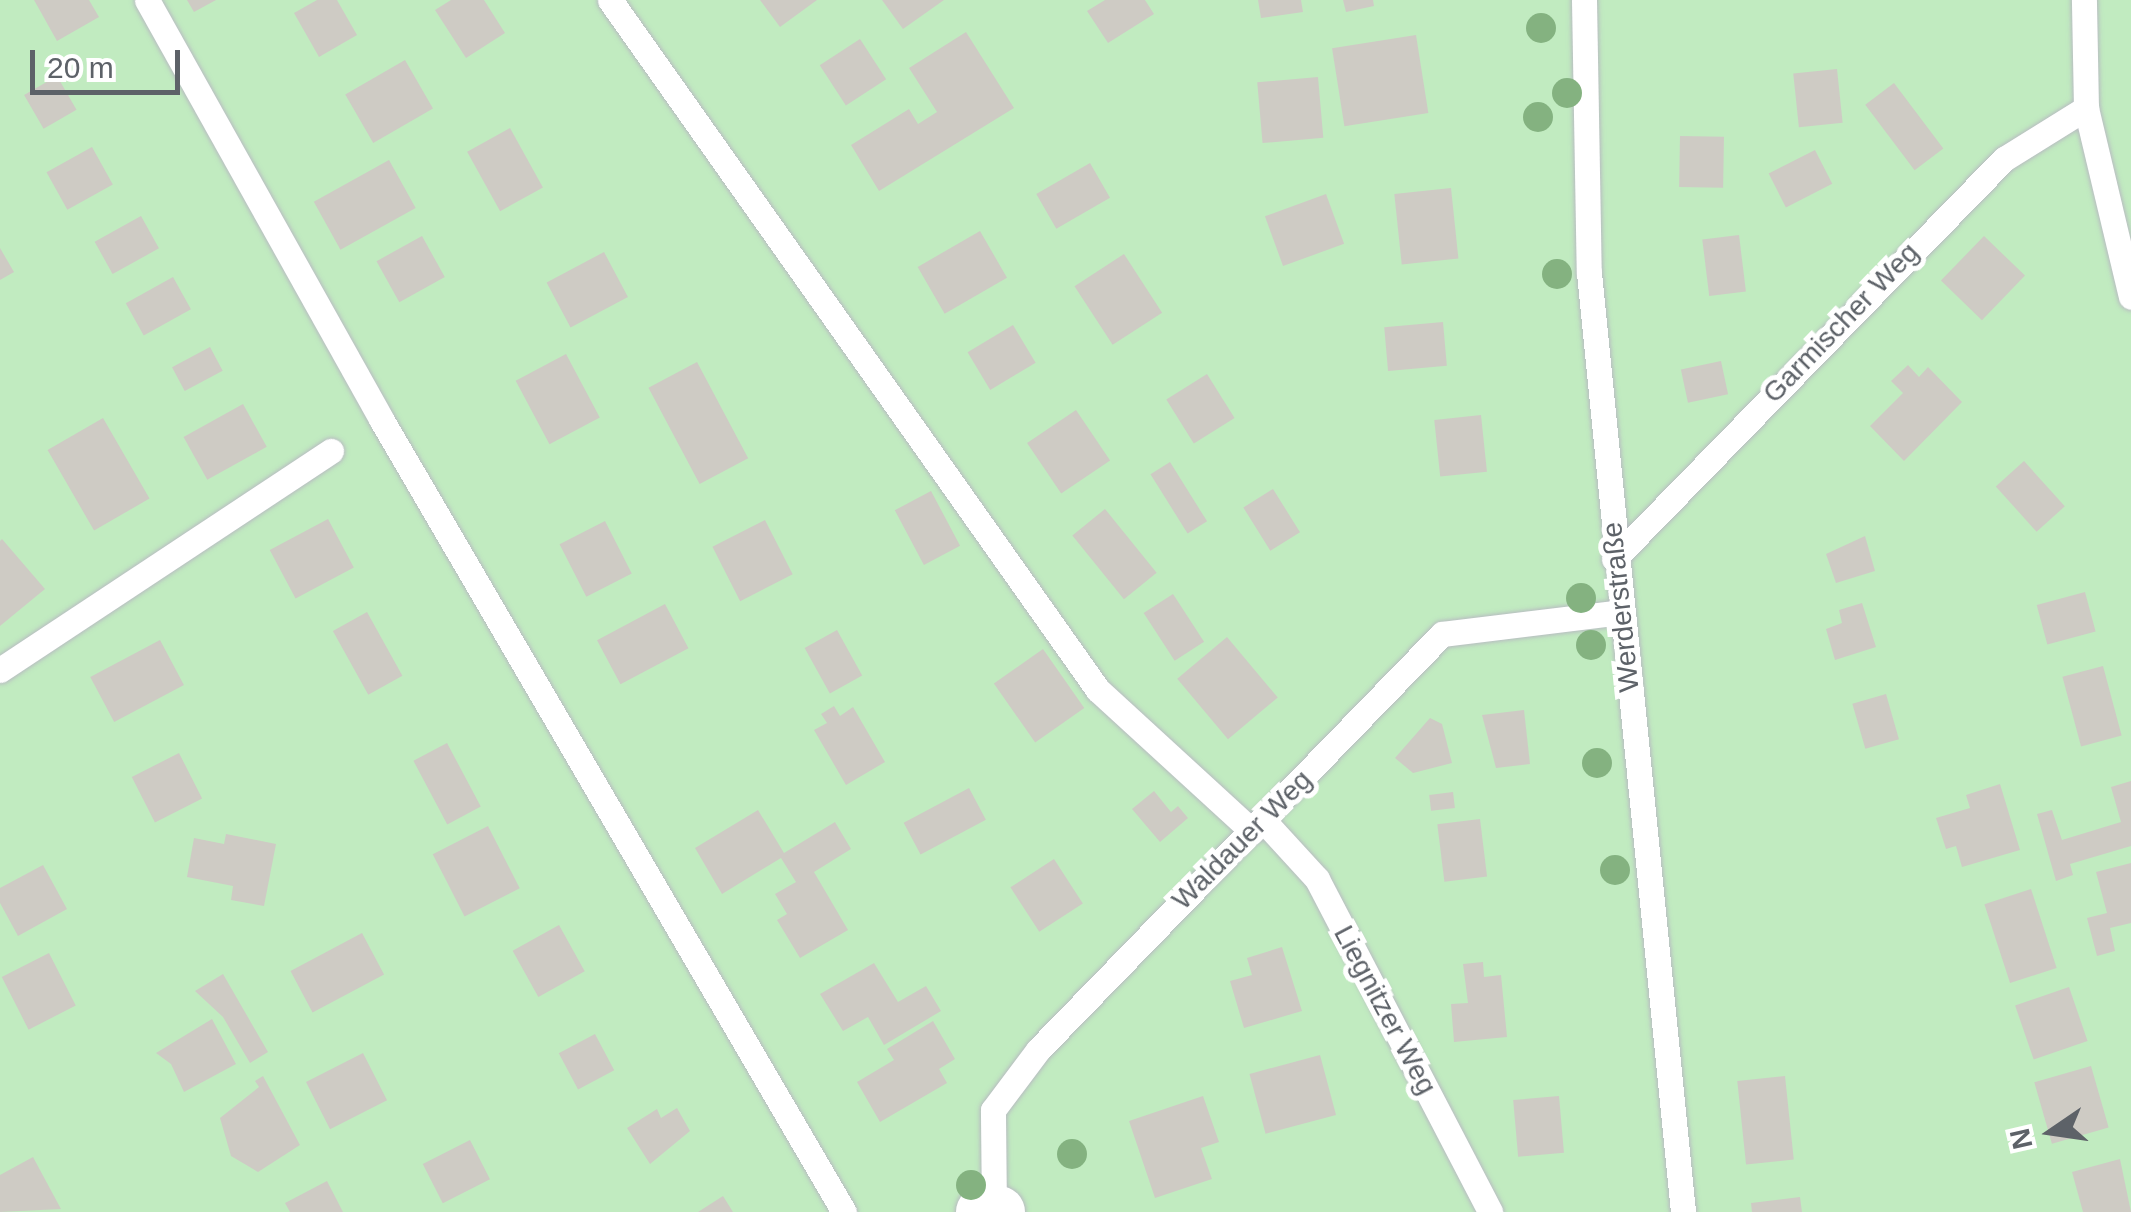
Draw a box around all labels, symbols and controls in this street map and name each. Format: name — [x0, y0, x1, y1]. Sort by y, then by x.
scale bar — [35, 30, 185, 92]
text: 20 m — [47, 51, 114, 84]
street label: Garmischer Weg — [1756, 236, 1926, 410]
street label: Werderstraße — [1595, 520, 1647, 694]
street label: Waldauer Weg — [1165, 763, 1319, 917]
street label: Liegnitzer Weg — [1326, 920, 1444, 1100]
north arrow — [2001, 1082, 2101, 1182]
text: N — [2004, 1126, 2039, 1152]

